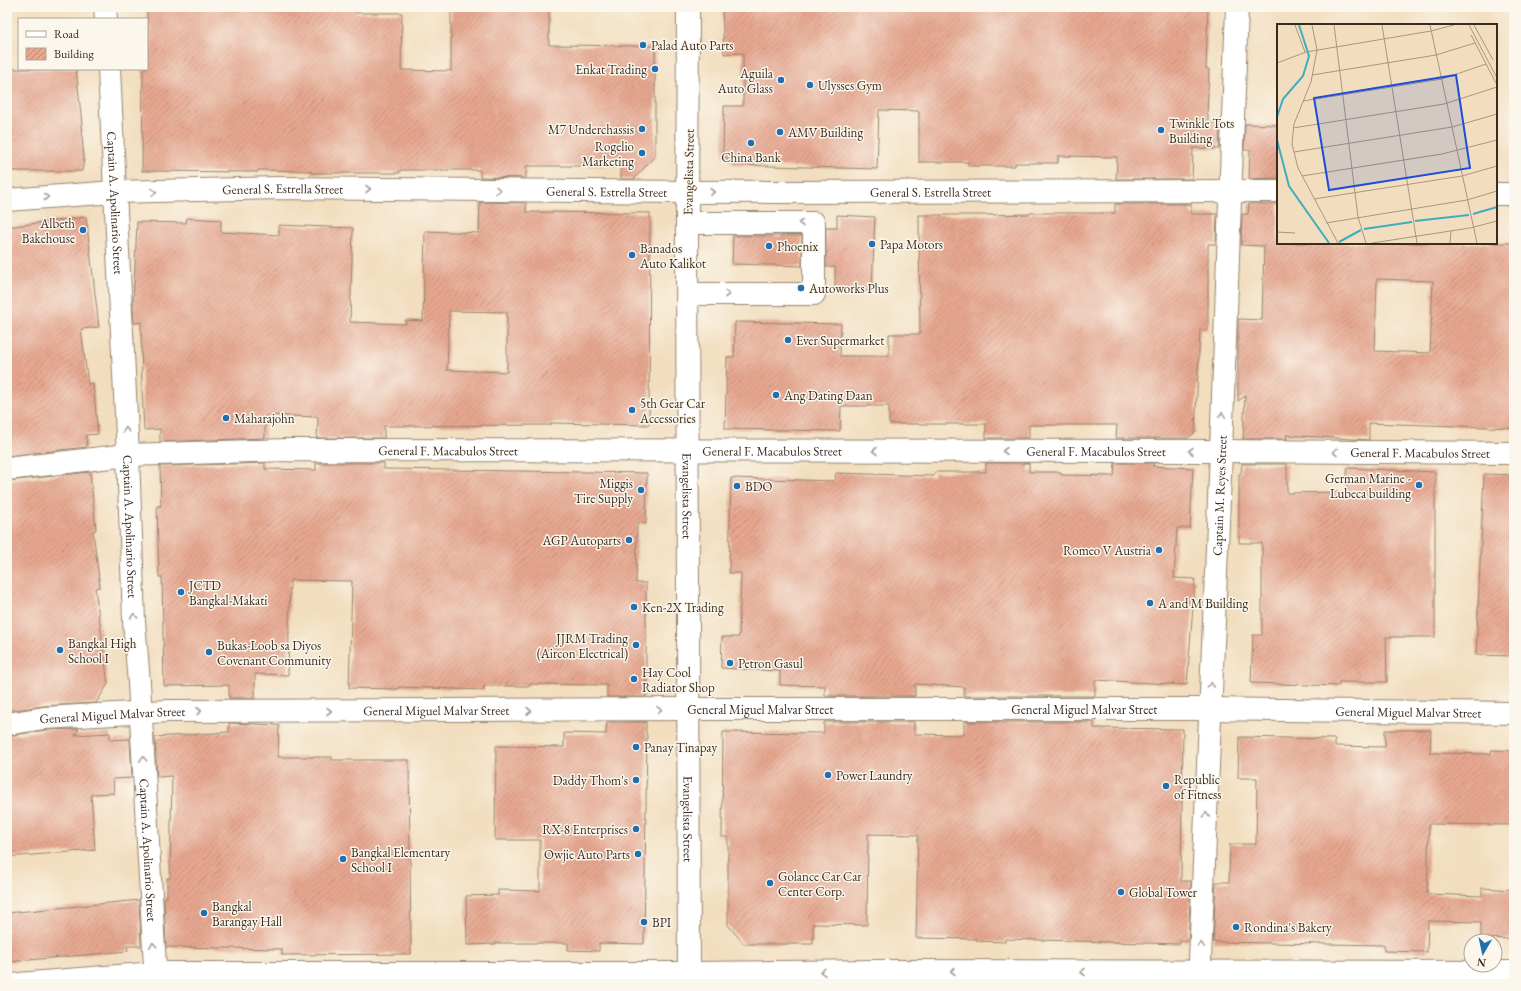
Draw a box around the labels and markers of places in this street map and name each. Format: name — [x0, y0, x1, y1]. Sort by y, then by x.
place label: Palad Auto Parts — [651, 37, 734, 54]
marker: Palad Auto Parts — [638, 40, 648, 50]
place label: Enkat Trading — [576, 61, 647, 78]
marker: Enkat Trading — [650, 64, 660, 74]
place label: Aguila Auto Glass — [717, 65, 774, 97]
marker: Aguila Auto Glass — [776, 75, 786, 85]
place label: Ulysses Gym — [818, 77, 882, 94]
marker: Ulysses Gym — [805, 80, 815, 90]
place label: Twinkle Tots Building — [1169, 115, 1234, 147]
place label: M7 Underchassis — [548, 121, 634, 138]
marker: M7 Underchassis — [637, 124, 647, 134]
place label: AMV Building — [787, 124, 863, 141]
marker: Twinkle Tots Building — [1156, 125, 1166, 135]
marker: AMV Building — [775, 127, 785, 137]
place label: Rogelio Marketing — [582, 138, 634, 170]
marker: China Bank — [746, 138, 756, 148]
marker: Rogelio Marketing — [637, 148, 647, 158]
place label: China Bank — [721, 149, 782, 166]
place label: Albeth Bakehouse — [22, 215, 75, 247]
marker: Albeth Bakehouse — [78, 225, 88, 235]
place label: Papa Motors — [880, 236, 943, 253]
place label: Phoenix — [777, 238, 818, 255]
marker: Papa Motors — [867, 239, 877, 249]
place label: Banados Auto Kalikot — [639, 240, 706, 272]
marker: Phoenix — [764, 241, 774, 251]
marker: Banados Auto Kalikot — [627, 250, 637, 260]
place label: Autoworks Plus — [808, 280, 889, 297]
marker: Autoworks Plus — [796, 283, 806, 293]
place label: Ever Supermarket — [796, 332, 884, 349]
marker: Ever Supermarket — [783, 335, 793, 345]
place label: Ang Dating Daan — [783, 387, 873, 404]
marker: Ang Dating Daan — [771, 390, 781, 400]
place label: 5th Gear Car Accessories — [639, 395, 706, 427]
marker: 5th Gear Car Accessories — [627, 405, 637, 415]
place label: Maharajohn — [234, 410, 295, 427]
marker: Maharajohn — [221, 413, 231, 423]
place label: German Marine - Lubeca building — [1325, 470, 1411, 502]
place label: Miggis Tire Supply — [574, 475, 633, 507]
place label: BDO — [745, 478, 772, 495]
marker: German Marine - Lubeca building — [1414, 480, 1424, 490]
marker: BDO — [732, 481, 742, 491]
marker: Miggis Tire Supply — [636, 485, 646, 495]
place label: AGP Autoparts — [541, 532, 621, 549]
marker: AGP Autoparts — [624, 535, 634, 545]
place label: Romeo V Austria — [1063, 542, 1152, 559]
marker: Romeo V Austria — [1154, 545, 1164, 555]
place label: JCTD Bangkal-Makati — [188, 577, 268, 609]
marker: JCTD Bangkal-Makati — [176, 587, 186, 597]
place label: A and M Building — [1157, 595, 1249, 612]
marker: A and M Building — [1145, 598, 1155, 608]
place label: Ken-2X Trading — [642, 599, 724, 616]
marker: Ken-2X Trading — [629, 602, 639, 612]
place label: JJRM Trading (Aircon Electrical) — [537, 630, 628, 662]
place label: Bangkal High School Ⅰ — [68, 635, 137, 667]
place label: Bukas-Loob sa Diyos Covenant Community — [217, 637, 331, 669]
marker: JJRM Trading (Aircon Electrical) — [631, 640, 641, 650]
marker: Bangkal High School Ⅰ — [55, 645, 65, 655]
marker: Bukas-Loob sa Diyos Covenant Community — [204, 647, 214, 657]
place label: Petron Gasul — [738, 655, 803, 672]
marker: Petron Gasul — [725, 658, 735, 668]
place label: Hay Cool Radiator Shop — [642, 664, 715, 696]
marker: Hay Cool Radiator Shop — [629, 674, 639, 684]
place label: Panay Tinapay — [644, 739, 717, 756]
marker: Panay Tinapay — [631, 742, 641, 752]
place label: Power Laundry — [836, 767, 913, 784]
marker: Power Laundry — [823, 770, 833, 780]
place label: Republic of Fitness — [1174, 771, 1221, 803]
place label: Daddy Thom's — [553, 772, 628, 789]
marker: Daddy Thom's — [631, 775, 641, 785]
marker: Republic of Fitness — [1161, 781, 1171, 791]
place label: RX-8 Enterprises — [542, 821, 628, 838]
marker: RX-8 Enterprises — [631, 824, 641, 834]
place label: Bangkal Elementary School Ⅰ — [351, 844, 451, 876]
place label: Owjie Auto Parts — [544, 846, 630, 863]
marker: Owjie Auto Parts — [633, 849, 643, 859]
marker: Bangkal Elementary School Ⅰ — [338, 854, 348, 864]
place label: Golance Car Car Center Corp. — [778, 868, 862, 900]
marker: Golance Car Car Center Corp. — [765, 878, 775, 888]
place label: Global Tower — [1129, 884, 1198, 901]
marker: Global Tower — [1116, 887, 1126, 897]
place label: Bangkal Barangay Hall — [212, 898, 282, 930]
marker: Bangkal Barangay Hall — [199, 908, 209, 918]
place label: BPI — [652, 914, 672, 931]
marker: BPI — [639, 917, 649, 927]
place label: Rondina's Bakery — [1244, 919, 1332, 936]
marker: Rondina's Bakery — [1231, 922, 1241, 932]

